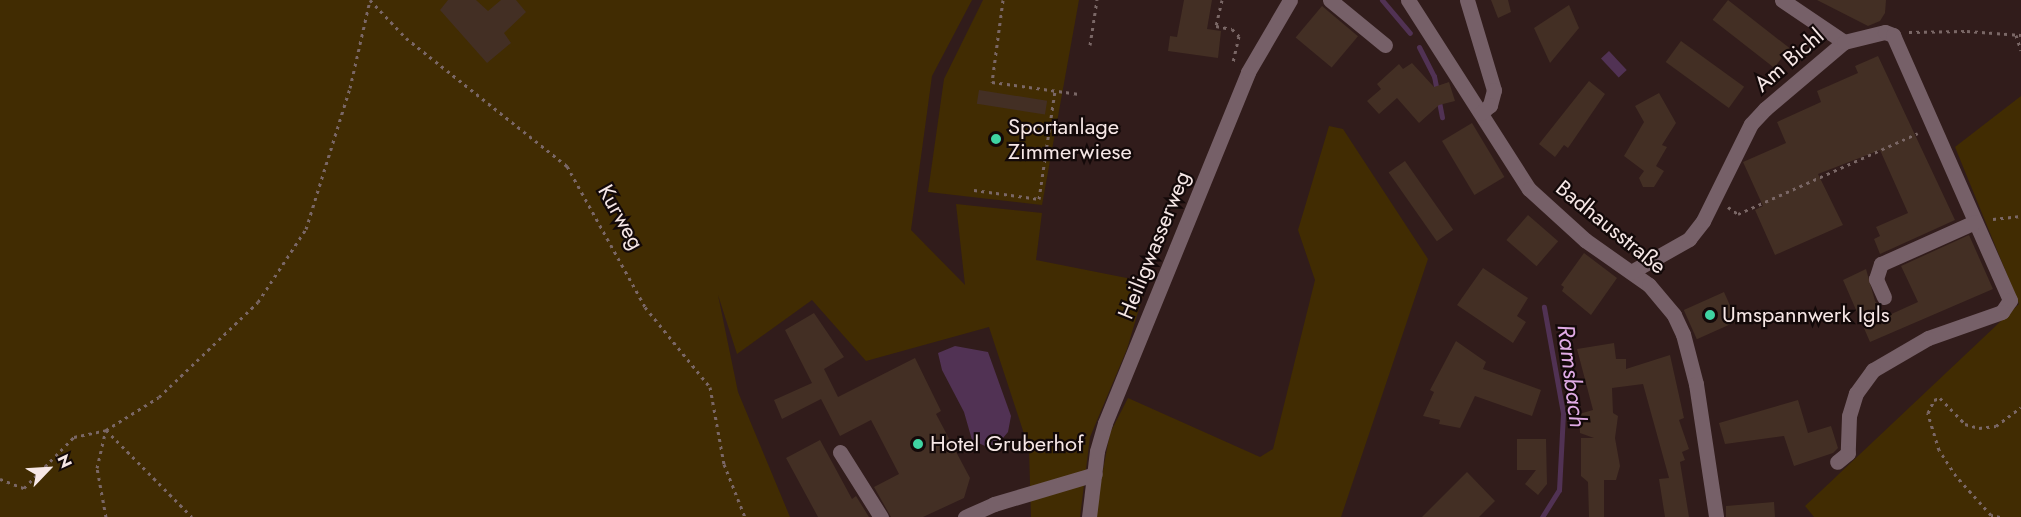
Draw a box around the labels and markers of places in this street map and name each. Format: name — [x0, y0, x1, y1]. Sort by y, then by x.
place label: Sportanlage Zimmerwiese — [1008, 113, 1132, 164]
marker: Sportanlage Zimmerwiese — [989, 132, 1003, 146]
place label: Umspannwerk Igls — [1722, 302, 1890, 328]
marker: Umspannwerk Igls — [1703, 308, 1717, 322]
place label: Hotel Gruberhof — [930, 431, 1083, 457]
marker: Hotel Gruberhof — [911, 437, 925, 451]

